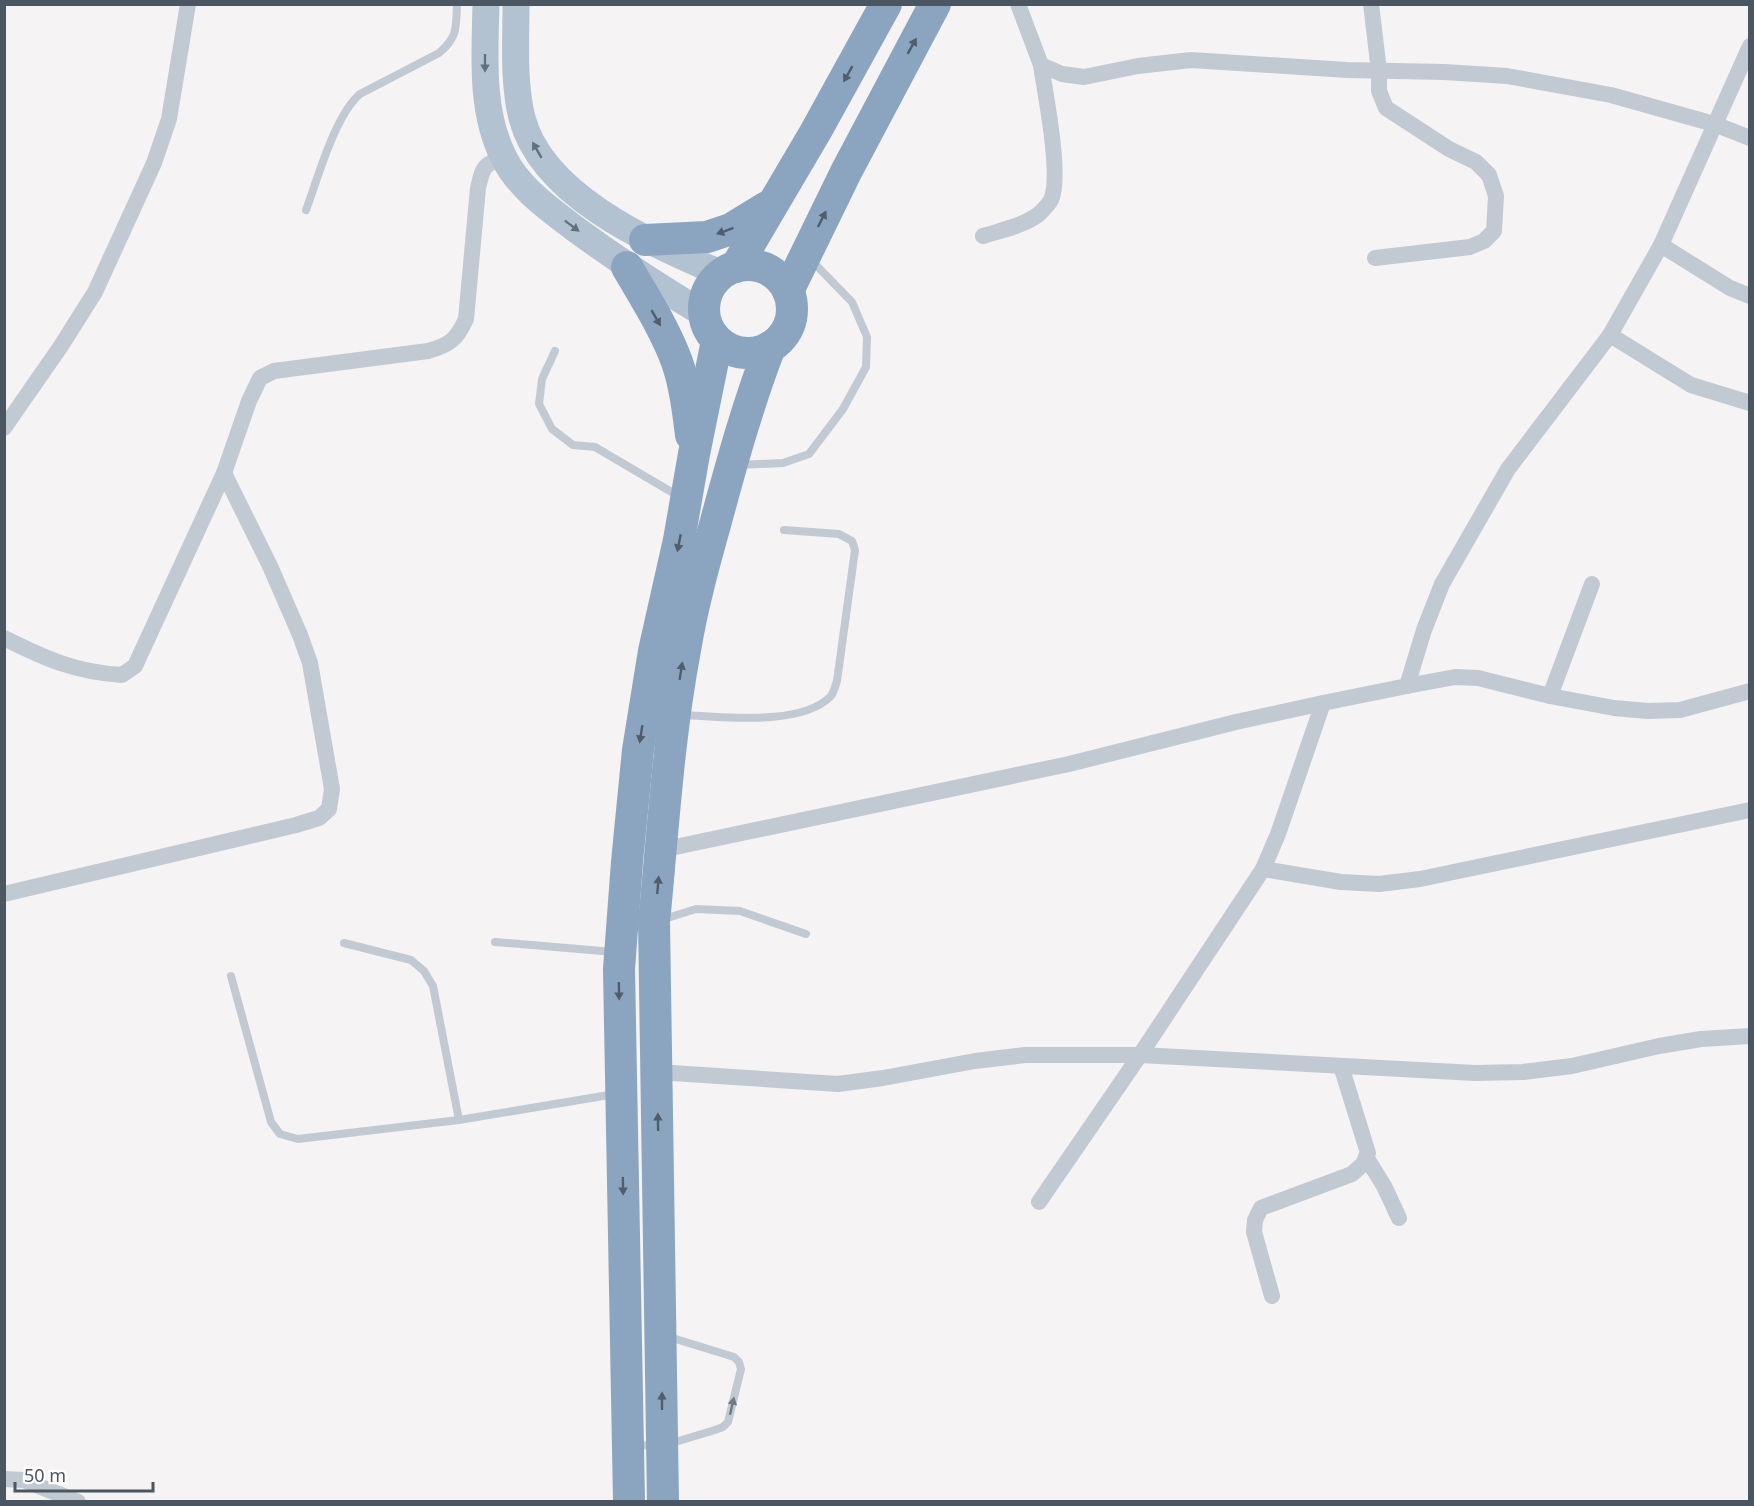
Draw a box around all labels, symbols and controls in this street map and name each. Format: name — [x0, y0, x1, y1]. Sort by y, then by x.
one-way arrow — [907, 37, 917, 54]
one-way arrow — [480, 53, 490, 72]
one-way arrow — [843, 66, 853, 83]
one-way arrow — [531, 142, 542, 158]
one-way arrow — [817, 210, 827, 227]
one-way arrow — [564, 220, 580, 233]
one-way arrow — [716, 226, 734, 236]
one-way arrow — [651, 310, 661, 327]
one-way arrow — [673, 534, 683, 552]
one-way arrow — [677, 661, 686, 680]
one-way arrow — [636, 725, 645, 744]
one-way arrow — [653, 876, 663, 895]
one-way arrow — [614, 982, 624, 1001]
one-way arrow — [653, 1113, 663, 1132]
one-way arrow — [618, 1177, 628, 1196]
one-way arrow — [657, 1392, 667, 1411]
one-way arrow — [727, 1397, 737, 1416]
scale bar — [15, 1455, 153, 1493]
text: 50 m — [24, 1463, 66, 1487]

